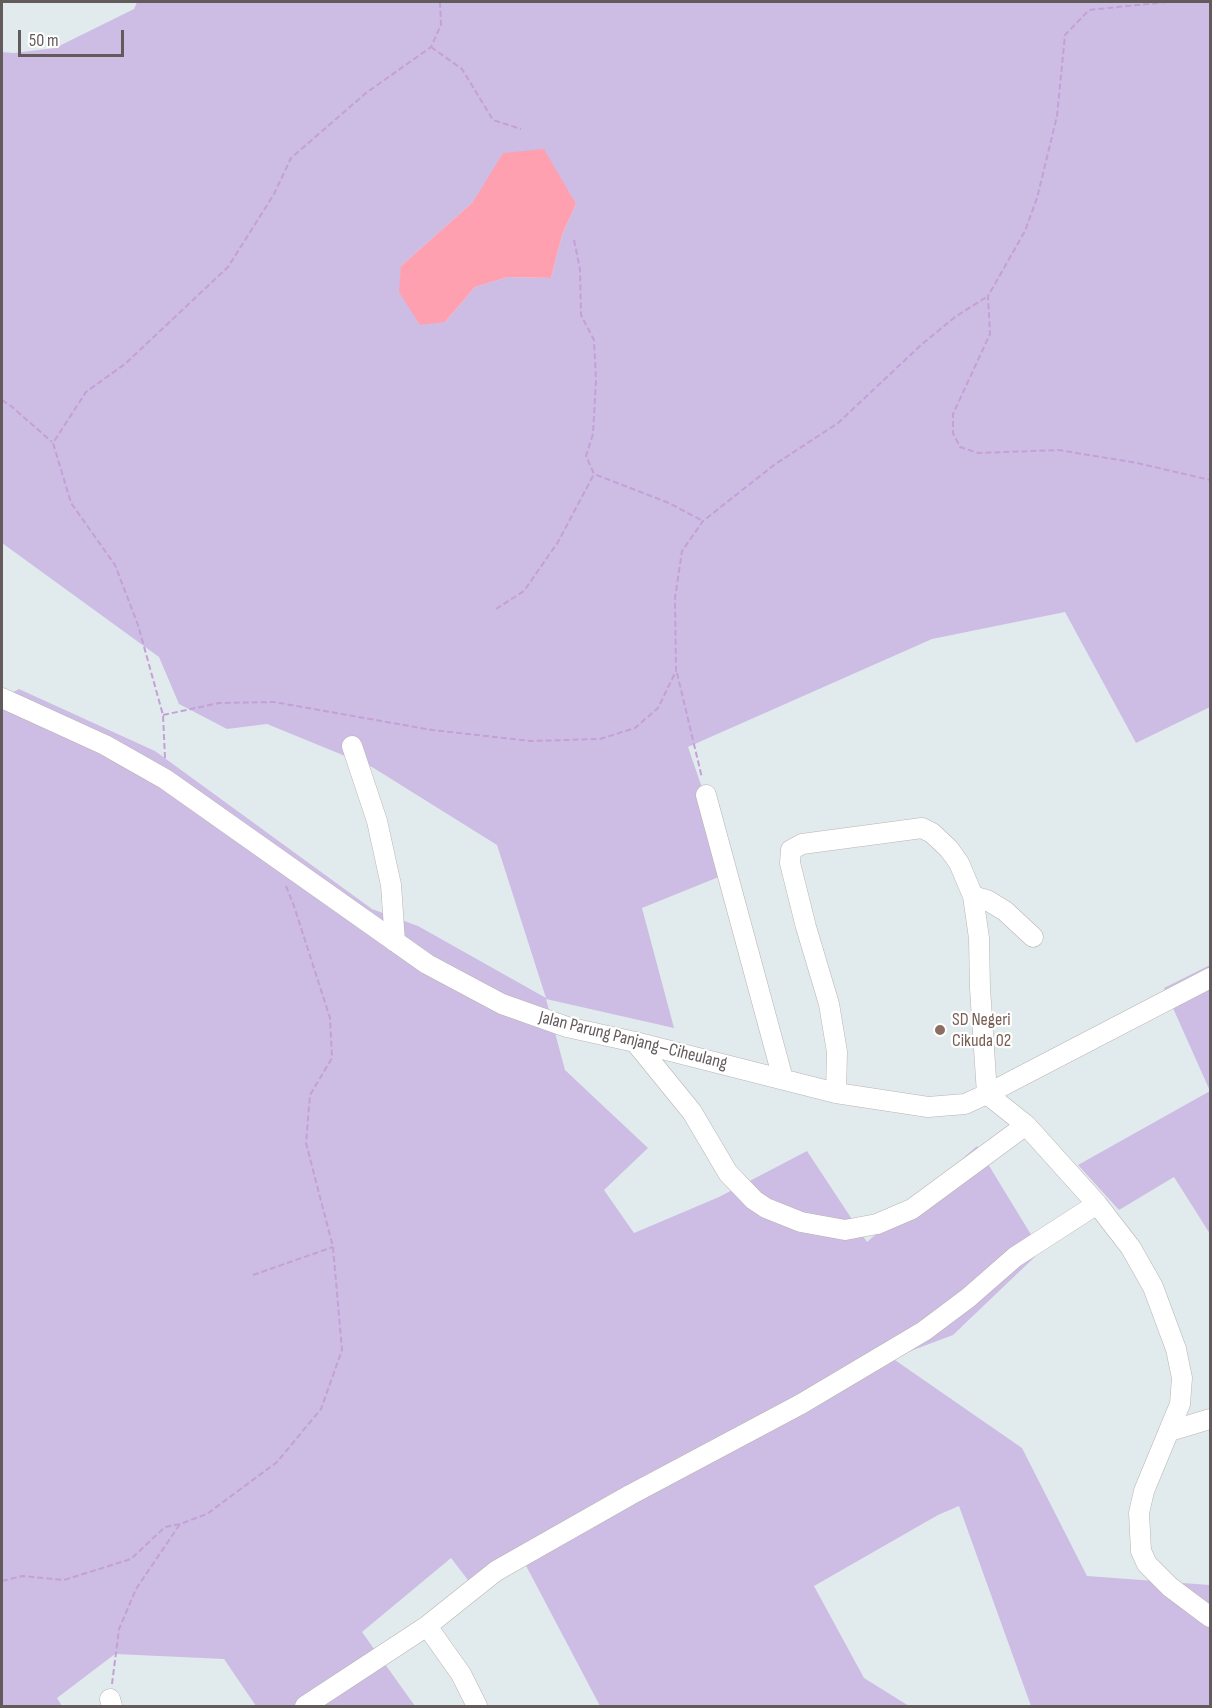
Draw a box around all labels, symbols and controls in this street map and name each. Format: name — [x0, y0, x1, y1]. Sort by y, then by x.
scale bar — [21, 18, 128, 56]
text: 50 m — [29, 30, 59, 51]
street label: Jalan Parung Panjang–Ciheulang — [537, 1007, 729, 1075]
place label: SD Negeri Cikuda 02 — [952, 1009, 1011, 1052]
marker: SD Negeri Cikuda 02 — [933, 1023, 947, 1037]

